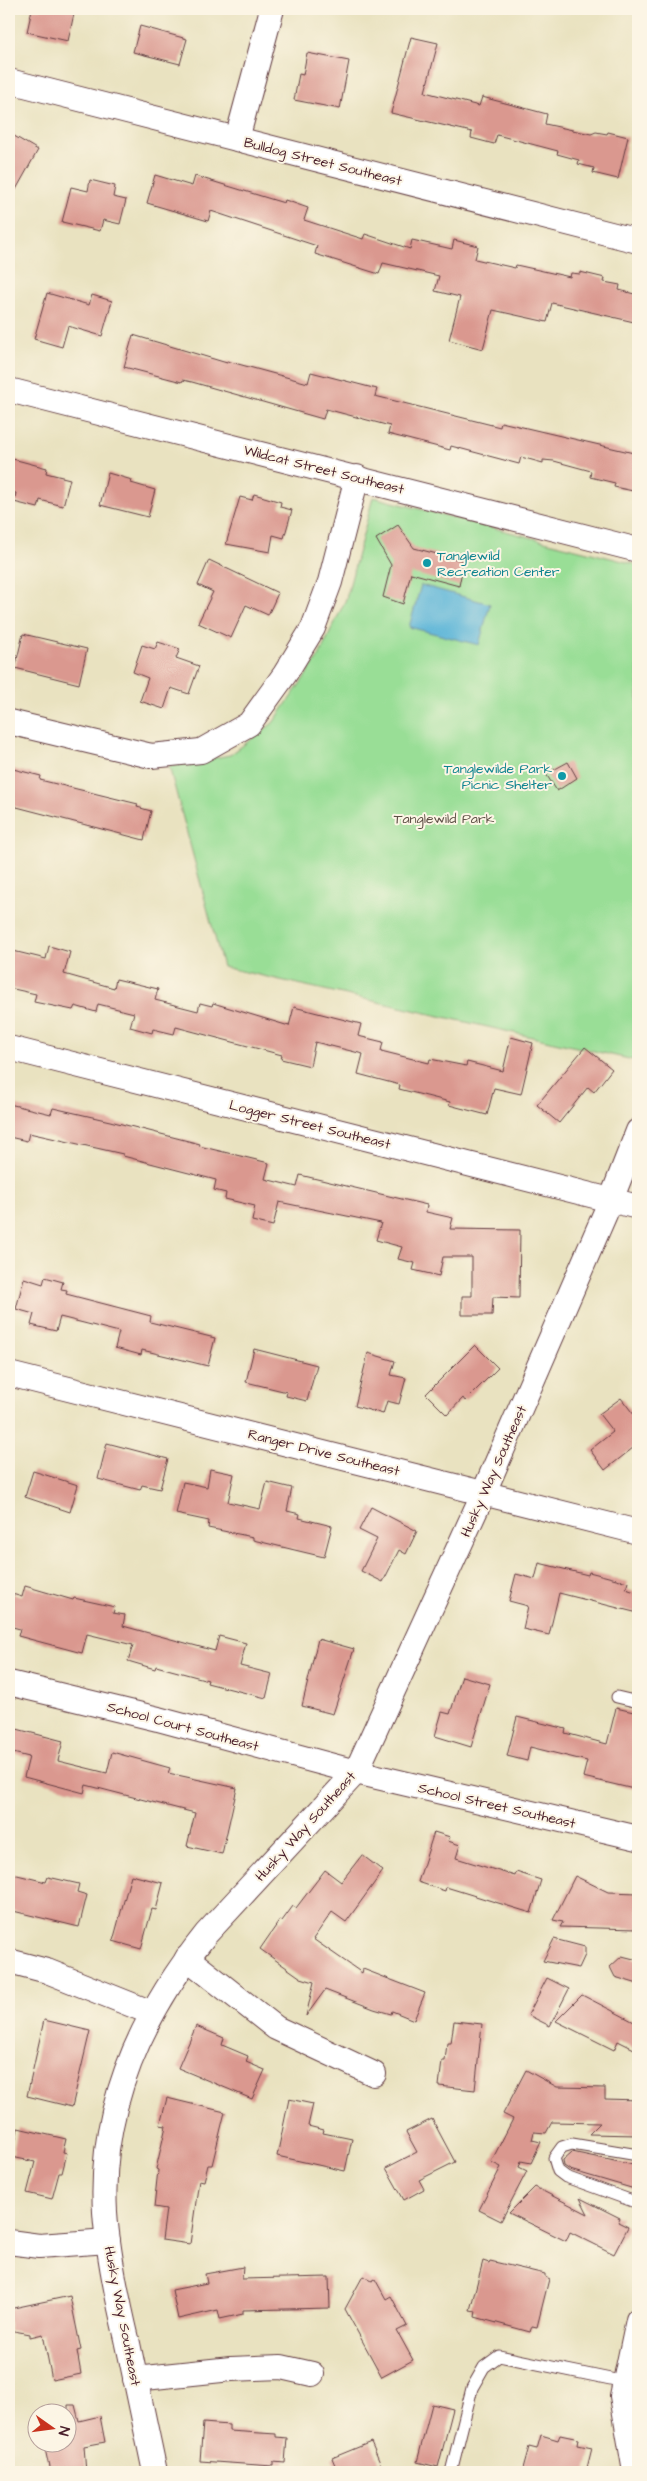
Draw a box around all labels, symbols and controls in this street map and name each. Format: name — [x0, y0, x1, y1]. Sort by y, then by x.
street label: Bulldog Street Southeast — [242, 133, 404, 191]
street label: Wildcat Street Southeast — [241, 440, 406, 500]
place label: Tanglewild Recreation Center — [437, 546, 560, 582]
marker: Tanglewild Recreation Center — [421, 557, 433, 569]
place label: Tanglewilde Park Picnic Shelter — [444, 759, 552, 795]
marker: Tanglewilde Park Picnic Shelter — [556, 770, 568, 782]
park label: Tanglewild Park — [394, 809, 495, 829]
street label: Logger Street Southeast — [227, 1095, 393, 1155]
street label: Husky Way Southeast — [456, 1402, 532, 1540]
street label: Ranger Drive Southeast — [246, 1424, 402, 1482]
street label: School Court Southeast — [105, 1697, 261, 1757]
street label: Husky Way Southeast — [251, 1767, 361, 1886]
street label: School Street Southeast — [416, 1778, 578, 1834]
street label: Husky Way Southeast — [99, 2245, 145, 2388]
north arrow — [28, 2404, 78, 2454]
text: N — [53, 2424, 74, 2438]

